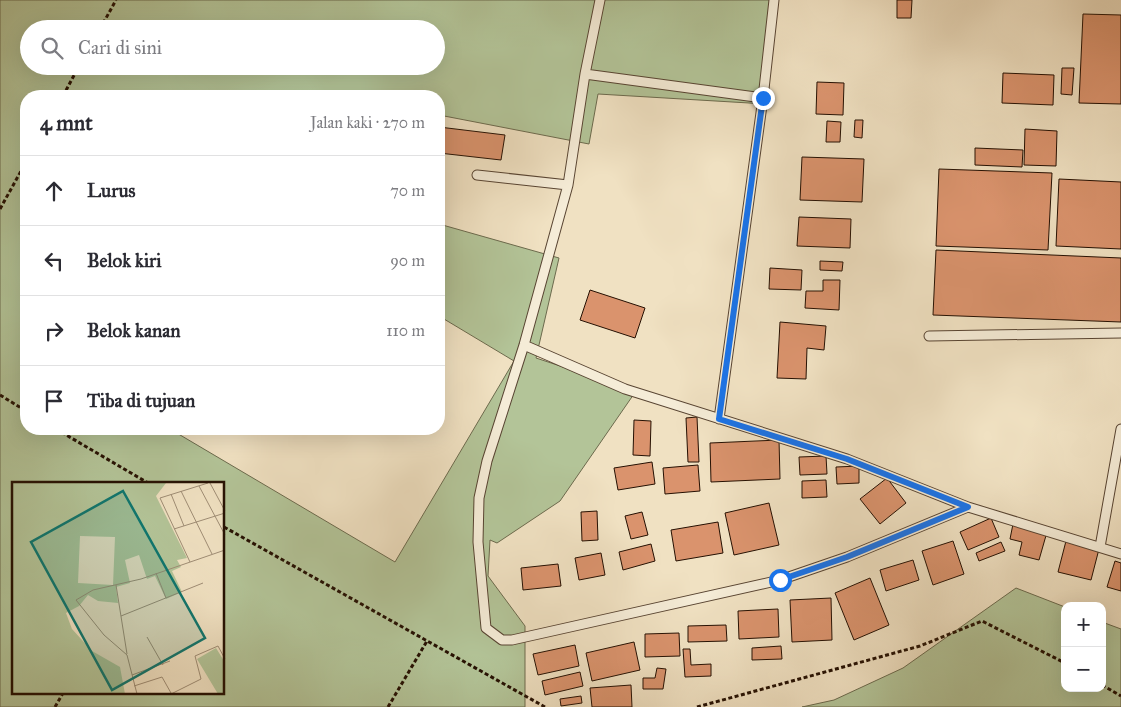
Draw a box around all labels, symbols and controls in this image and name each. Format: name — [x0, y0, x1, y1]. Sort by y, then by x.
search box — [20, 20, 445, 75]
icon: search — [38, 34, 66, 62]
text: Cari di sini — [78, 36, 162, 59]
route end — [752, 87, 775, 110]
text: 4 mnt — [40, 110, 93, 136]
text: Jalan kaki · 270 m — [310, 113, 425, 132]
icon: ahead — [40, 177, 68, 205]
text: Lurus — [87, 179, 135, 202]
text: 70 m — [390, 181, 425, 200]
icon: left — [40, 247, 68, 275]
text: Belok kiri — [87, 249, 161, 272]
text: 90 m — [390, 251, 425, 270]
icon: right — [40, 317, 68, 345]
text: Belok kanan — [87, 319, 181, 342]
text: 110 m — [386, 321, 425, 340]
icon: arrive — [40, 387, 68, 415]
text: Tiba di tujuan — [87, 389, 195, 412]
inset map — [12, 482, 225, 694]
route start — [769, 569, 792, 592]
map controls — [1061, 602, 1106, 692]
button: + — [1061, 602, 1106, 647]
button: − — [1061, 647, 1106, 692]

